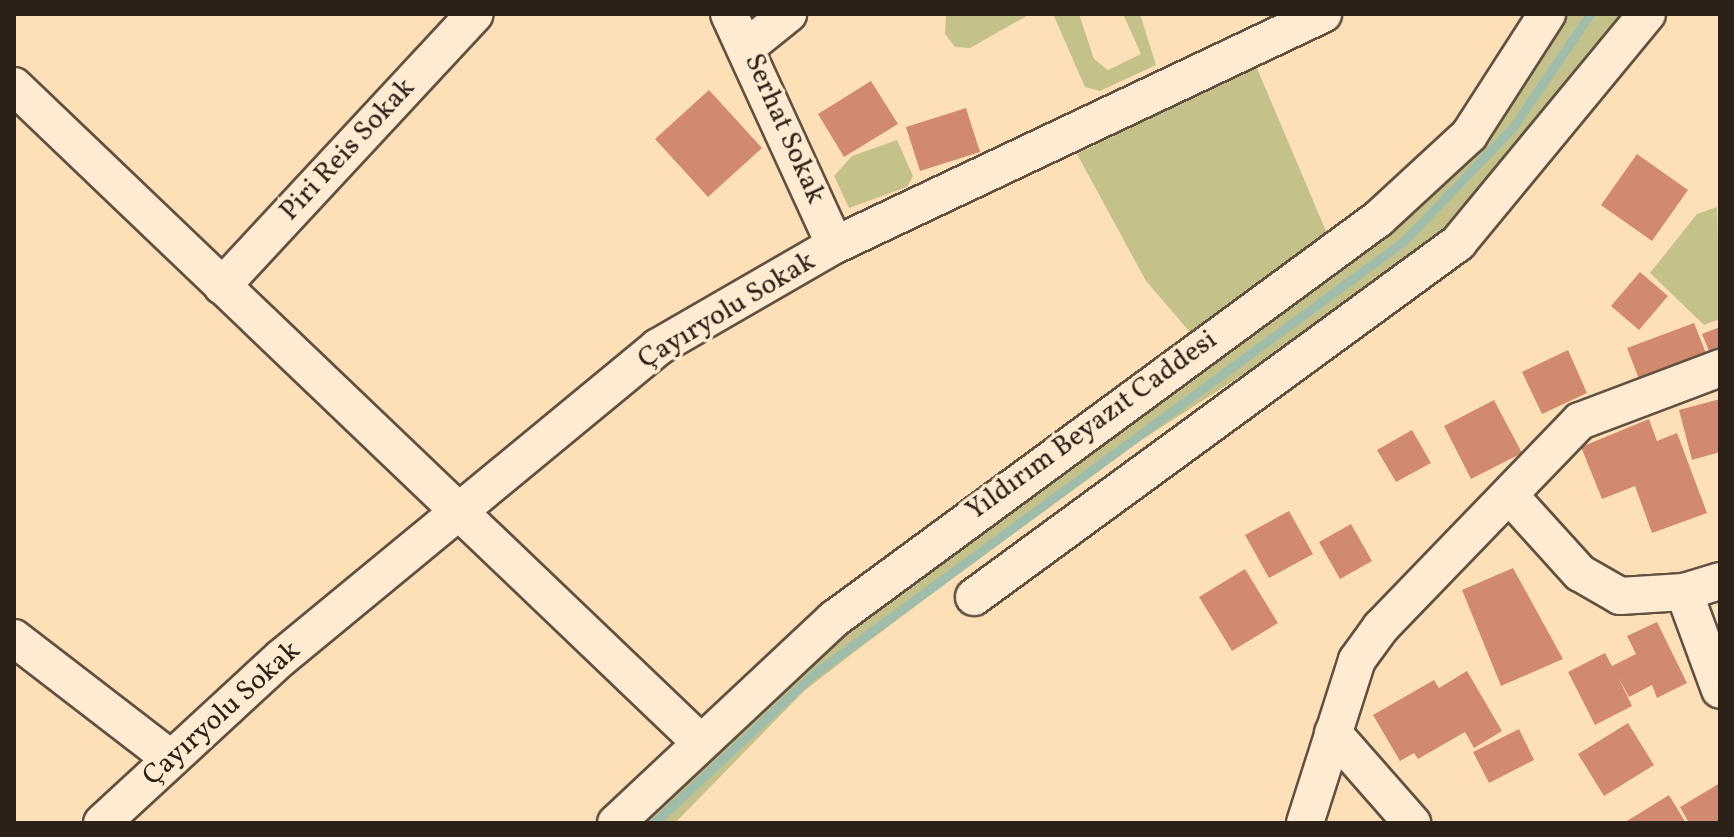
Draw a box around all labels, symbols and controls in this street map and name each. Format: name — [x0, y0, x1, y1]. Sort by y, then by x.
street label: Serhat Sokak — [736, 49, 832, 209]
street label: Piri Reis Sokak — [273, 72, 423, 228]
street label: Çayıryolu Sokak — [632, 245, 822, 377]
street label: Yıldırım Beyazıt Caddesi — [960, 324, 1224, 528]
street label: Çayıryolu Sokak — [136, 634, 308, 794]

